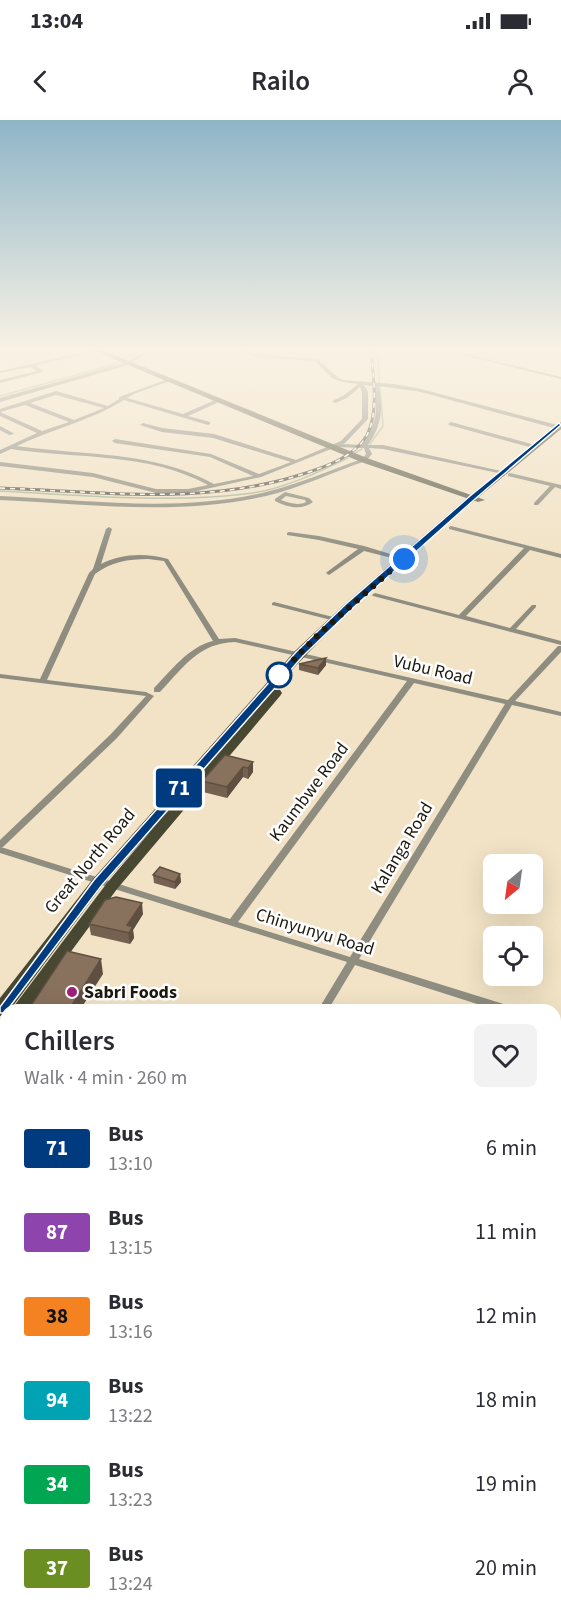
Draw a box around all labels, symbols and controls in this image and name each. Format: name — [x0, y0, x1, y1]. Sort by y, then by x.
text: 13:04 — [30, 5, 83, 37]
text: Railo — [251, 62, 310, 101]
icon: back — [24, 65, 57, 98]
icon: person — [504, 65, 537, 98]
your location — [389, 544, 419, 574]
street label: Vubu Road — [391, 649, 475, 691]
unlabelled marker — [266, 662, 292, 688]
street label: Kaumbwe Road — [263, 737, 355, 847]
line badge: 71 — [152, 768, 206, 808]
text: 71 — [168, 773, 190, 803]
street label: Kalanga Road — [365, 797, 439, 899]
street label: Great North Road — [39, 803, 141, 919]
north arrow — [483, 854, 543, 914]
map controls — [483, 854, 543, 986]
street label: Chinyunyu Road — [253, 902, 377, 962]
button: locate — [483, 926, 543, 986]
place label: Sabri Foods — [84, 980, 177, 1005]
marker: Sabri Foods — [65, 985, 79, 999]
text: Chillers — [24, 1021, 115, 1061]
button: heart — [474, 1024, 537, 1087]
text: Walk · 4 min · 260 m — [24, 1064, 187, 1092]
text: Bus — [108, 1118, 144, 1150]
text: 6 min — [486, 1132, 537, 1164]
text: 71 — [46, 1133, 68, 1163]
text: 13:10 — [108, 1150, 153, 1178]
text: Bus — [108, 1202, 144, 1234]
text: 11 min — [475, 1216, 537, 1248]
text: 87 — [46, 1217, 68, 1247]
text: 13:15 — [108, 1234, 153, 1262]
text: Bus — [108, 1286, 144, 1318]
text: 12 min — [475, 1300, 537, 1332]
text: 38 — [46, 1301, 68, 1331]
text: 13:16 — [108, 1318, 153, 1346]
text: Bus — [108, 1370, 144, 1402]
text: 18 min — [475, 1384, 537, 1416]
text: 94 — [46, 1385, 68, 1415]
text: 13:22 — [108, 1402, 153, 1430]
text: Bus — [108, 1454, 144, 1486]
text: 19 min — [475, 1468, 537, 1500]
text: 34 — [46, 1469, 68, 1499]
text: 13:23 — [108, 1486, 153, 1514]
text: Bus — [108, 1538, 144, 1570]
text: 20 min — [475, 1552, 537, 1584]
text: 37 — [46, 1553, 68, 1583]
text: 13:24 — [108, 1570, 153, 1598]

